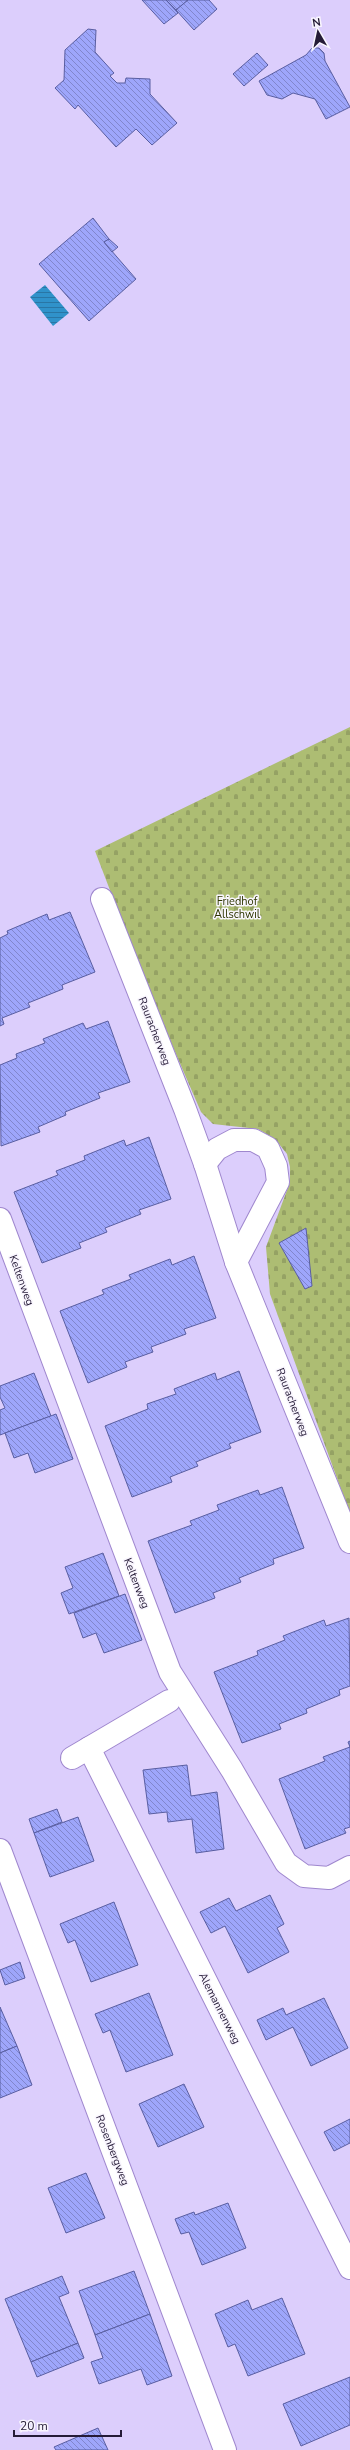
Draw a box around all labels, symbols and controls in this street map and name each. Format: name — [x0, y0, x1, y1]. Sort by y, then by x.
north arrow — [298, 12, 338, 52]
text: N — [311, 15, 322, 31]
park label: Friedhof Allschwil — [214, 894, 261, 922]
street label: Rauracherweg — [135, 995, 174, 1067]
street label: Keltenweg — [5, 1253, 38, 1308]
street label: Rauracherweg — [273, 1366, 312, 1438]
street label: Keltenweg — [120, 1556, 153, 1611]
street label: Alemannenweg — [195, 1970, 244, 2047]
street label: Rosenbergweg — [92, 2113, 133, 2188]
scale bar — [14, 2412, 121, 2438]
text: 20 m — [20, 2418, 48, 2434]

